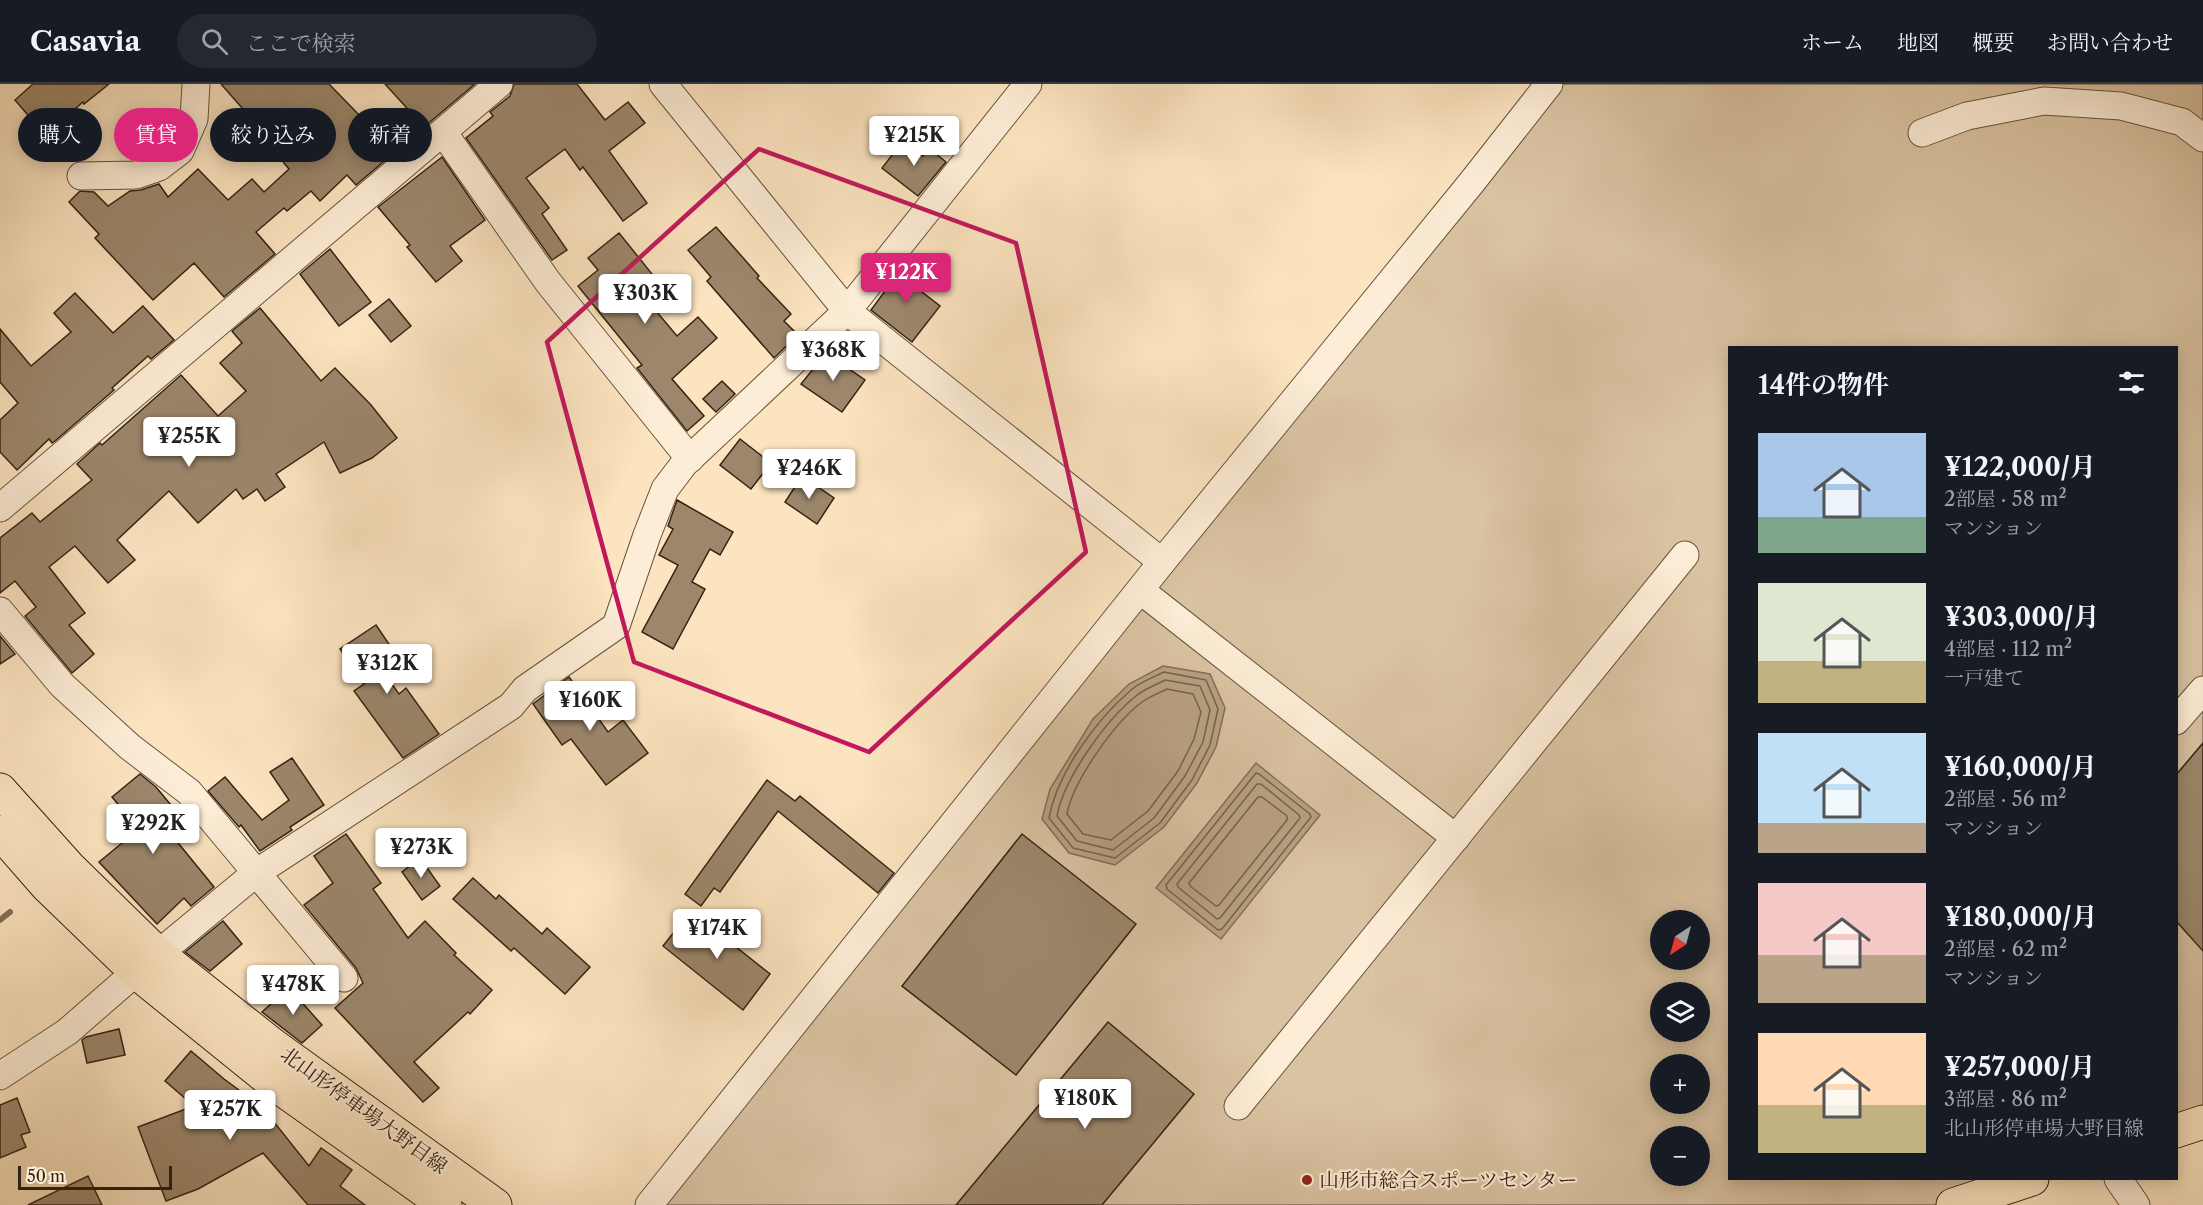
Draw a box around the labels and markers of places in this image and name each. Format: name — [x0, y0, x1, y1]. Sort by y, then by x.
pin: ¥215K — [872, 116, 956, 167]
pin: ¥122K — [864, 253, 948, 304]
pin: ¥303K — [603, 274, 687, 325]
pin: ¥368K — [791, 331, 875, 382]
pin: ¥255K — [147, 417, 231, 468]
pin: ¥246K — [767, 449, 851, 500]
pin: ¥312K — [345, 644, 429, 695]
pin: ¥160K — [548, 681, 632, 732]
pin: ¥292K — [111, 804, 195, 855]
pin: ¥273K — [379, 828, 463, 879]
pin: ¥174K — [675, 909, 759, 960]
pin: ¥478K — [251, 965, 335, 1016]
pin: ¥180K — [1043, 1079, 1127, 1130]
pin: ¥257K — [188, 1090, 272, 1141]
place label: 山形市総合スポーツセンター — [1319, 1168, 1577, 1192]
marker: 山形市総合スポーツセンター — [1300, 1173, 1314, 1187]

